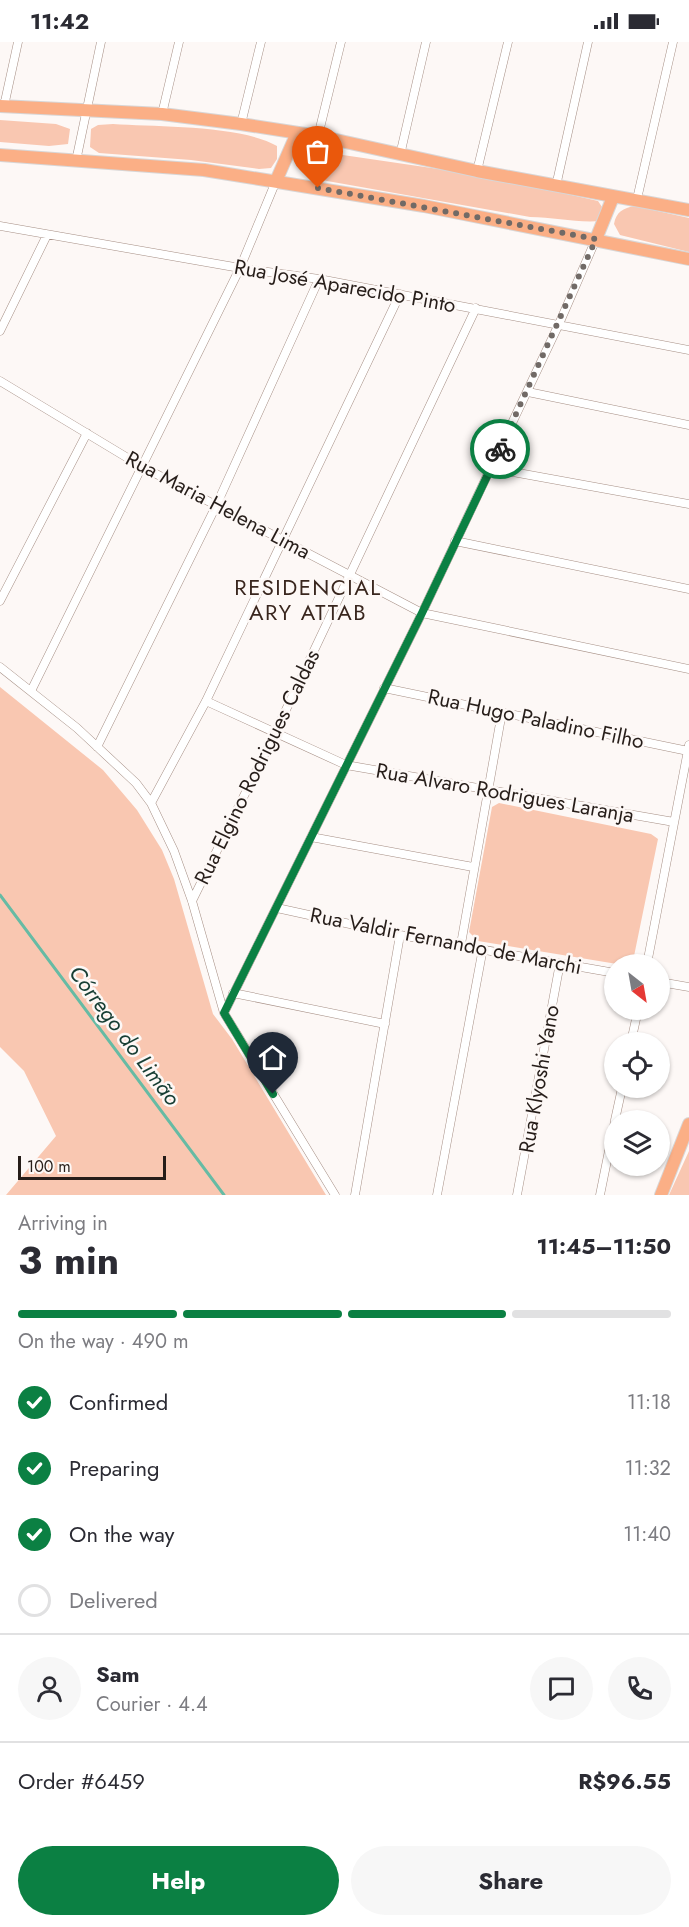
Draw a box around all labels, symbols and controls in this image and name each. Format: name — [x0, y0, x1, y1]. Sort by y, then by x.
text: 11:42 — [30, 5, 89, 37]
pin — [292, 126, 343, 188]
icon: bag — [301, 135, 334, 168]
street label: Rua José Aparecido Pinto — [232, 252, 458, 320]
courier — [470, 419, 530, 479]
icon: bike — [484, 433, 517, 466]
street label: Rua Maria Helena Lima — [120, 443, 316, 567]
district label: RESIDENCIAL ARY ATTAB — [234, 571, 382, 628]
street label: Rua Elgino Rodrigues Caldas — [187, 644, 327, 890]
street label: Rua Hugo Paladino Filho — [425, 681, 647, 757]
street label: Rua Alvaro Rodrigues Laranja — [374, 756, 636, 830]
street label: Rua Valdir Fernando de Marchi — [308, 900, 584, 982]
north arrow — [604, 954, 670, 1020]
map controls — [604, 954, 670, 1176]
water label: Córrego do Limão — [62, 958, 189, 1112]
street label: Rua Klyoshi Yano — [511, 1003, 567, 1155]
pin — [247, 1032, 298, 1094]
button: locate — [604, 1032, 670, 1098]
icon: home — [256, 1041, 289, 1074]
button: layers — [604, 1110, 670, 1176]
scale bar — [18, 1153, 166, 1180]
text: 100 m — [27, 1155, 71, 1178]
text: Arriving in — [18, 1209, 108, 1238]
text: 11:45–11:50 — [536, 1230, 671, 1262]
text: 3 min — [18, 1232, 119, 1289]
text: On the way · 490 m — [18, 1327, 189, 1356]
icon: check — [18, 1386, 51, 1419]
text: Confirmed — [69, 1386, 168, 1418]
text: 11:18 — [627, 1388, 671, 1417]
icon: check — [18, 1452, 51, 1485]
text: Preparing — [69, 1452, 160, 1484]
text: 11:32 — [625, 1454, 671, 1483]
icon: check — [18, 1518, 51, 1551]
text: On the way — [69, 1518, 174, 1550]
text: 11:40 — [623, 1520, 671, 1549]
text: Delivered — [69, 1584, 158, 1616]
button: person — [18, 1657, 81, 1720]
button: chat — [530, 1657, 593, 1720]
button: phone — [608, 1657, 671, 1720]
text: Sam — [96, 1658, 140, 1690]
text: Courier · 4.4 — [96, 1690, 208, 1719]
text: Order #6459 — [18, 1765, 145, 1797]
text: R$96.55 — [578, 1765, 671, 1797]
button: Help — [18, 1846, 339, 1915]
button: Share — [351, 1846, 671, 1915]

